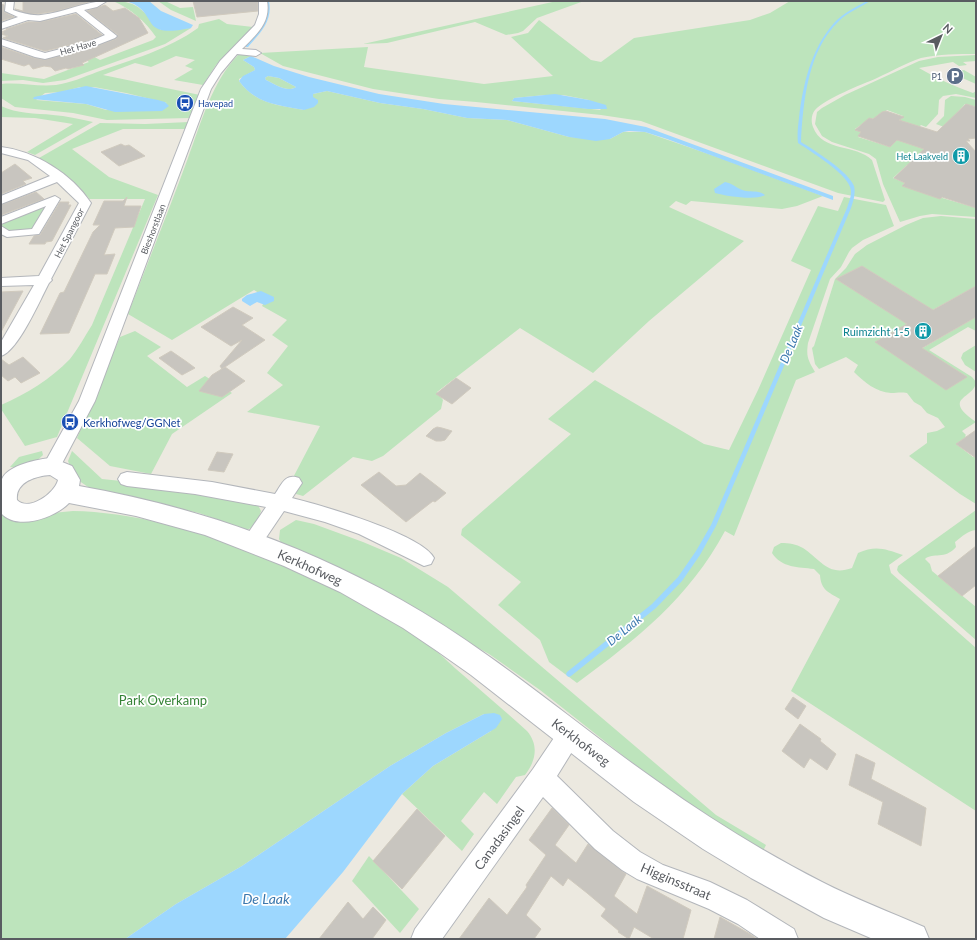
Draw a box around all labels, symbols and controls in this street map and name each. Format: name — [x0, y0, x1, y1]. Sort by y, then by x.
north arrow — [921, 16, 961, 56]
text: N — [941, 21, 956, 36]
street label: Het Have — [59, 36, 98, 57]
parking icon: P1 — [945, 66, 965, 86]
place label: P1 — [931, 71, 942, 82]
bus stop icon: Havepad — [175, 93, 195, 113]
place label: Havepad — [198, 98, 233, 109]
building icon: Het Laakveld — [951, 146, 971, 166]
place label: Het Laakveld — [896, 151, 948, 162]
street label: Bieshorstlaan — [138, 202, 168, 256]
street label: Het Spangoor — [52, 206, 87, 260]
building icon: Ruimzicht 1-5 — [913, 321, 933, 341]
water label: De Laak — [776, 322, 806, 366]
place label: Ruimzicht 1-5 — [843, 325, 910, 338]
bus stop icon: Kerkhofweg/GGNet — [60, 412, 80, 432]
place label: Kerkhofweg/GGNet — [83, 416, 180, 429]
street label: Kerkhofweg — [275, 546, 345, 588]
water label: De Laak — [604, 611, 645, 649]
park label: Park Overkamp — [119, 692, 207, 708]
street label: Kerkhofweg — [549, 715, 614, 769]
street label: Canadasingel — [470, 803, 528, 873]
street label: Higginsstraat — [638, 859, 714, 903]
water label: De Laak — [242, 890, 290, 907]

